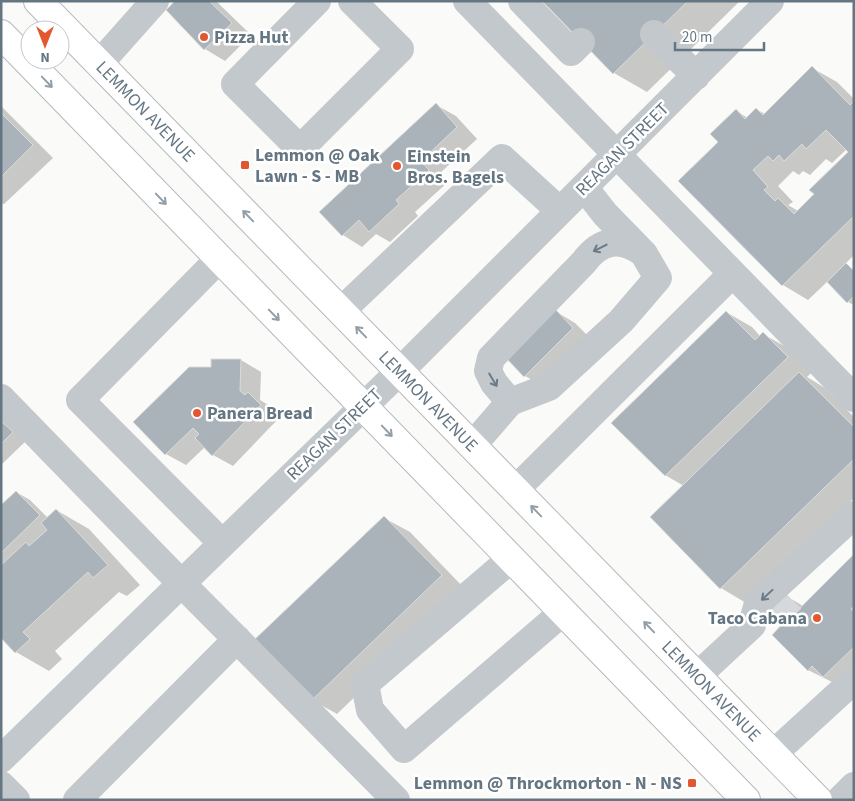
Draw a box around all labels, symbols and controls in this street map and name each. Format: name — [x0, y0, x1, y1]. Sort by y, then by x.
north arrow — [20, 20, 70, 70]
scale bar — [675, 20, 764, 52]
place label: Pizza Hut — [214, 25, 288, 50]
text: 20 m — [682, 27, 712, 48]
marker: Pizza Hut — [198, 31, 210, 43]
text: N — [40, 47, 50, 67]
street label: LEMMON AVENUE — [90, 55, 201, 168]
one-way arrow — [41, 76, 53, 88]
street label: REAGAN STREET — [570, 97, 675, 202]
place label: Lemmon @ Oak Lawn - S - MB — [255, 143, 380, 189]
place label: Einstein Bros. Bagels — [407, 144, 504, 190]
marker: Lemmon @ Oak Lawn - S - MB — [239, 159, 251, 171]
marker: Einstein Bros. Bagels — [391, 160, 403, 172]
one-way arrow — [154, 192, 166, 204]
one-way arrow — [242, 209, 254, 222]
one-way arrow — [592, 243, 607, 253]
one-way arrow — [268, 309, 280, 321]
one-way arrow — [355, 326, 367, 338]
street label: LEMMON AVENUE — [373, 345, 483, 458]
one-way arrow — [489, 373, 499, 387]
street label: REAGAN STREET — [281, 382, 388, 486]
place label: Panera Bread — [207, 401, 313, 426]
marker: Panera Bread — [191, 407, 203, 419]
one-way arrow — [381, 425, 393, 438]
one-way arrow — [530, 505, 542, 517]
one-way arrow — [760, 589, 773, 601]
place label: Taco Cabana — [708, 606, 807, 631]
marker: Taco Cabana — [811, 612, 823, 624]
one-way arrow — [643, 621, 656, 633]
street label: LEMMON AVENUE — [656, 635, 766, 747]
place label: Lemmon @ Throckmorton - N - NS — [414, 771, 682, 796]
marker: Lemmon @ Throckmorton - N - NS — [686, 777, 698, 789]

